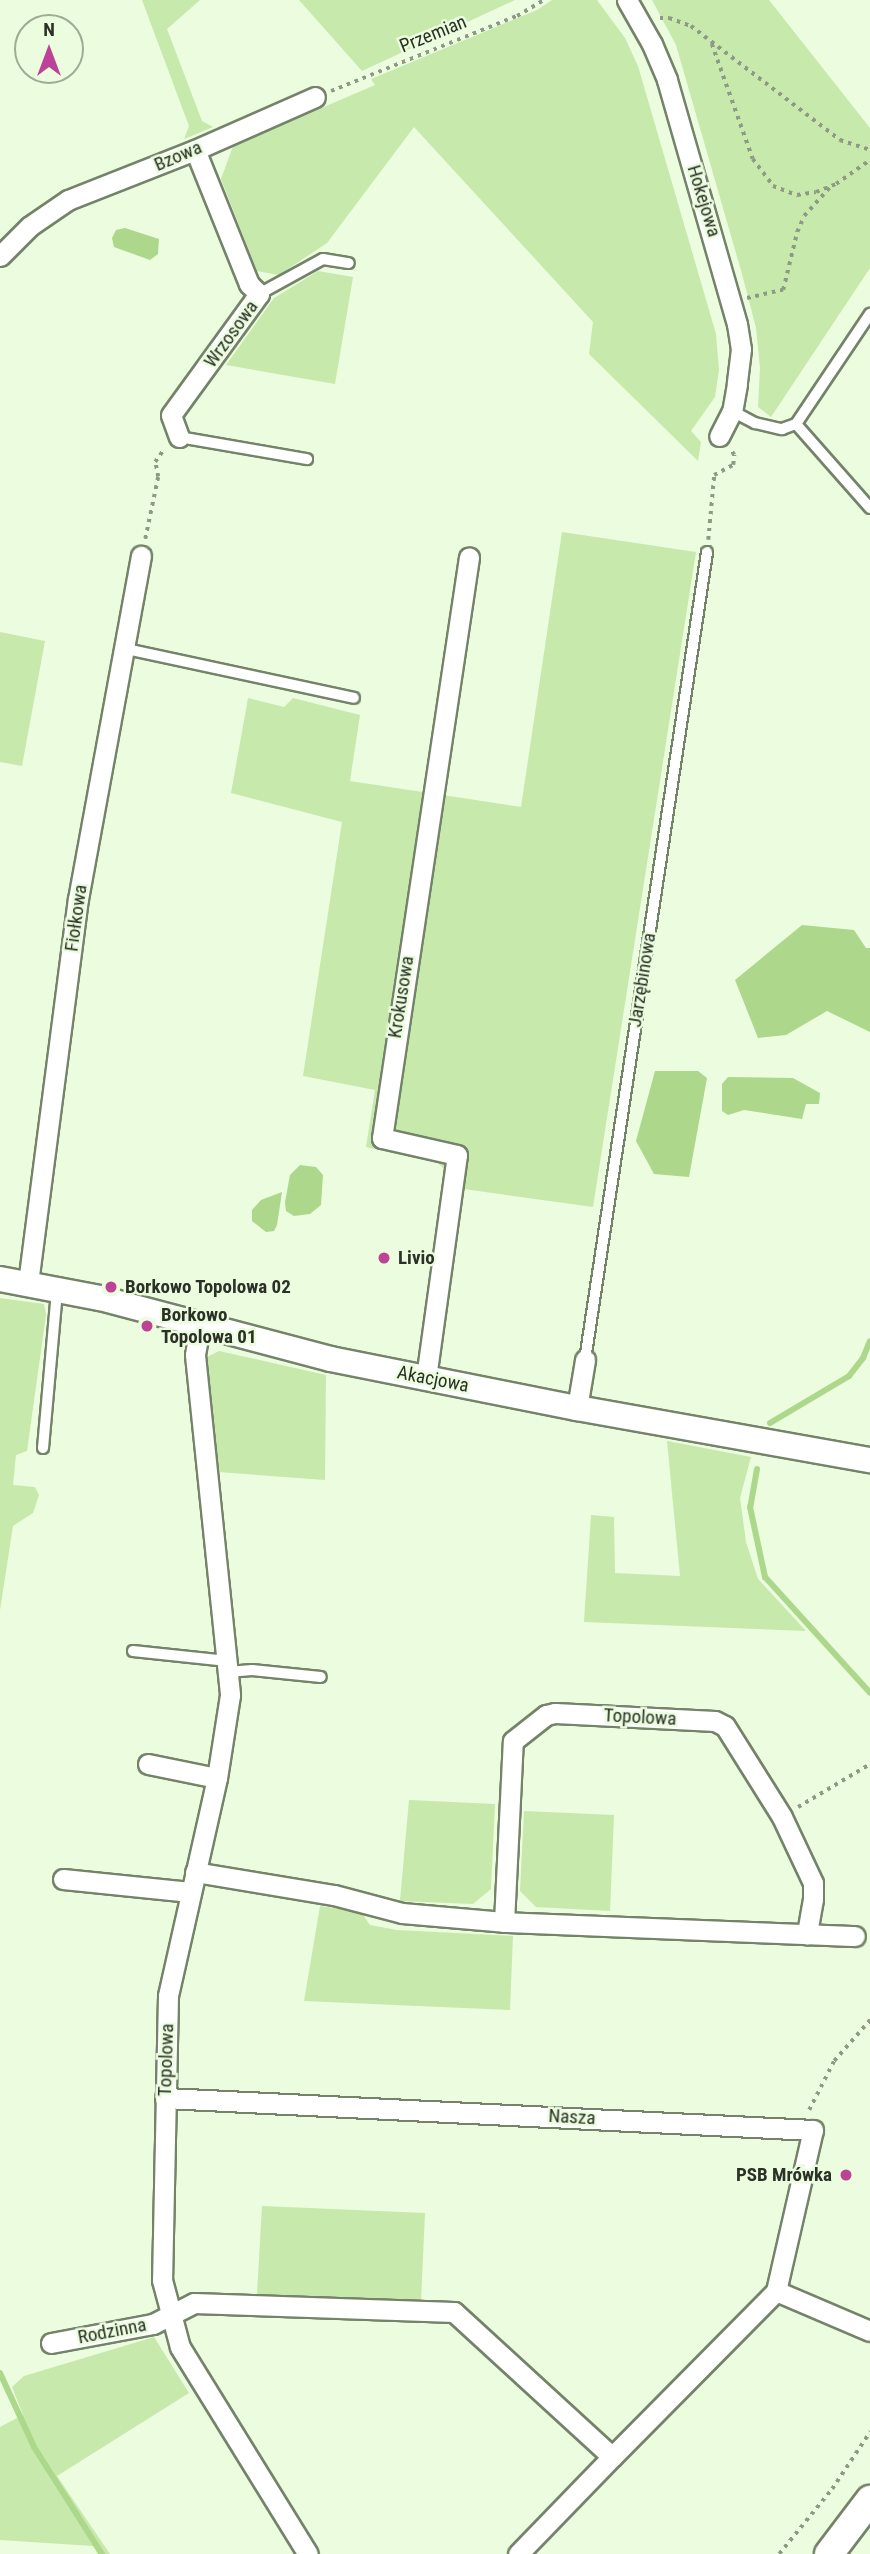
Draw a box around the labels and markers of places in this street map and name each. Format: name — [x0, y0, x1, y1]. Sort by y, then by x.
place label: Livio — [398, 1247, 435, 1269]
marker: Livio — [376, 1250, 392, 1266]
place label: Borkowo Topolowa 02 — [125, 1276, 291, 1298]
marker: Borkowo Topolowa 02 — [103, 1279, 119, 1295]
place label: Borkowo Topolowa 01 — [161, 1304, 257, 1348]
marker: Borkowo Topolowa 01 — [139, 1318, 155, 1334]
place label: PSB Mrówka — [736, 2164, 832, 2186]
marker: PSB Mrówka — [838, 2167, 854, 2183]

